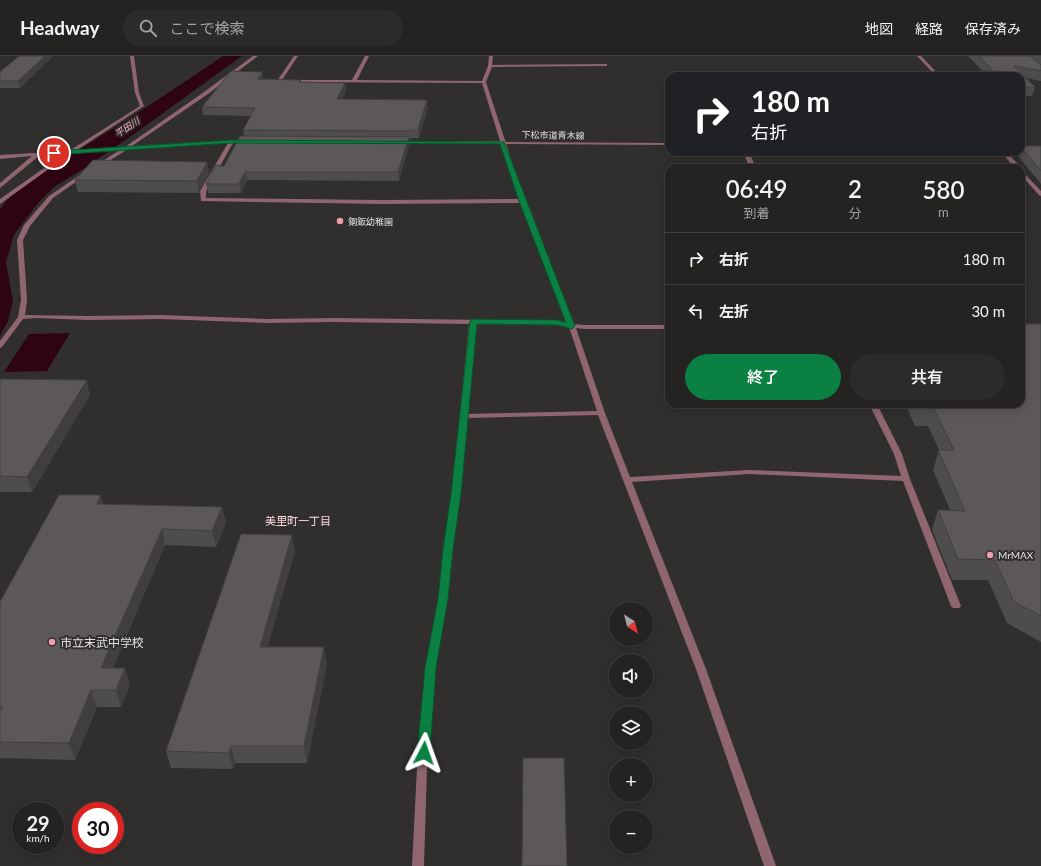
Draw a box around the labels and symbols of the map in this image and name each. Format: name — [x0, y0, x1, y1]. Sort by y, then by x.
water label: 平田川 — [113, 114, 142, 139]
street label: 下松市道青木線 — [521, 129, 586, 141]
pin — [37, 136, 71, 170]
marker: 鋼鈑幼稚園 — [335, 216, 345, 226]
place label: 鋼鈑幼稚園 — [348, 216, 393, 227]
district label: 美里町一丁目 — [265, 514, 331, 527]
place label: MrMAX — [998, 549, 1034, 561]
marker: MrMAX — [985, 550, 995, 560]
north arrow — [609, 602, 653, 646]
place label: 市立末武中学校 — [60, 635, 144, 650]
marker: 市立末武中学校 — [47, 637, 57, 647]
position arrow — [403, 732, 445, 774]
speed limit sign: 30 — [72, 802, 124, 854]

